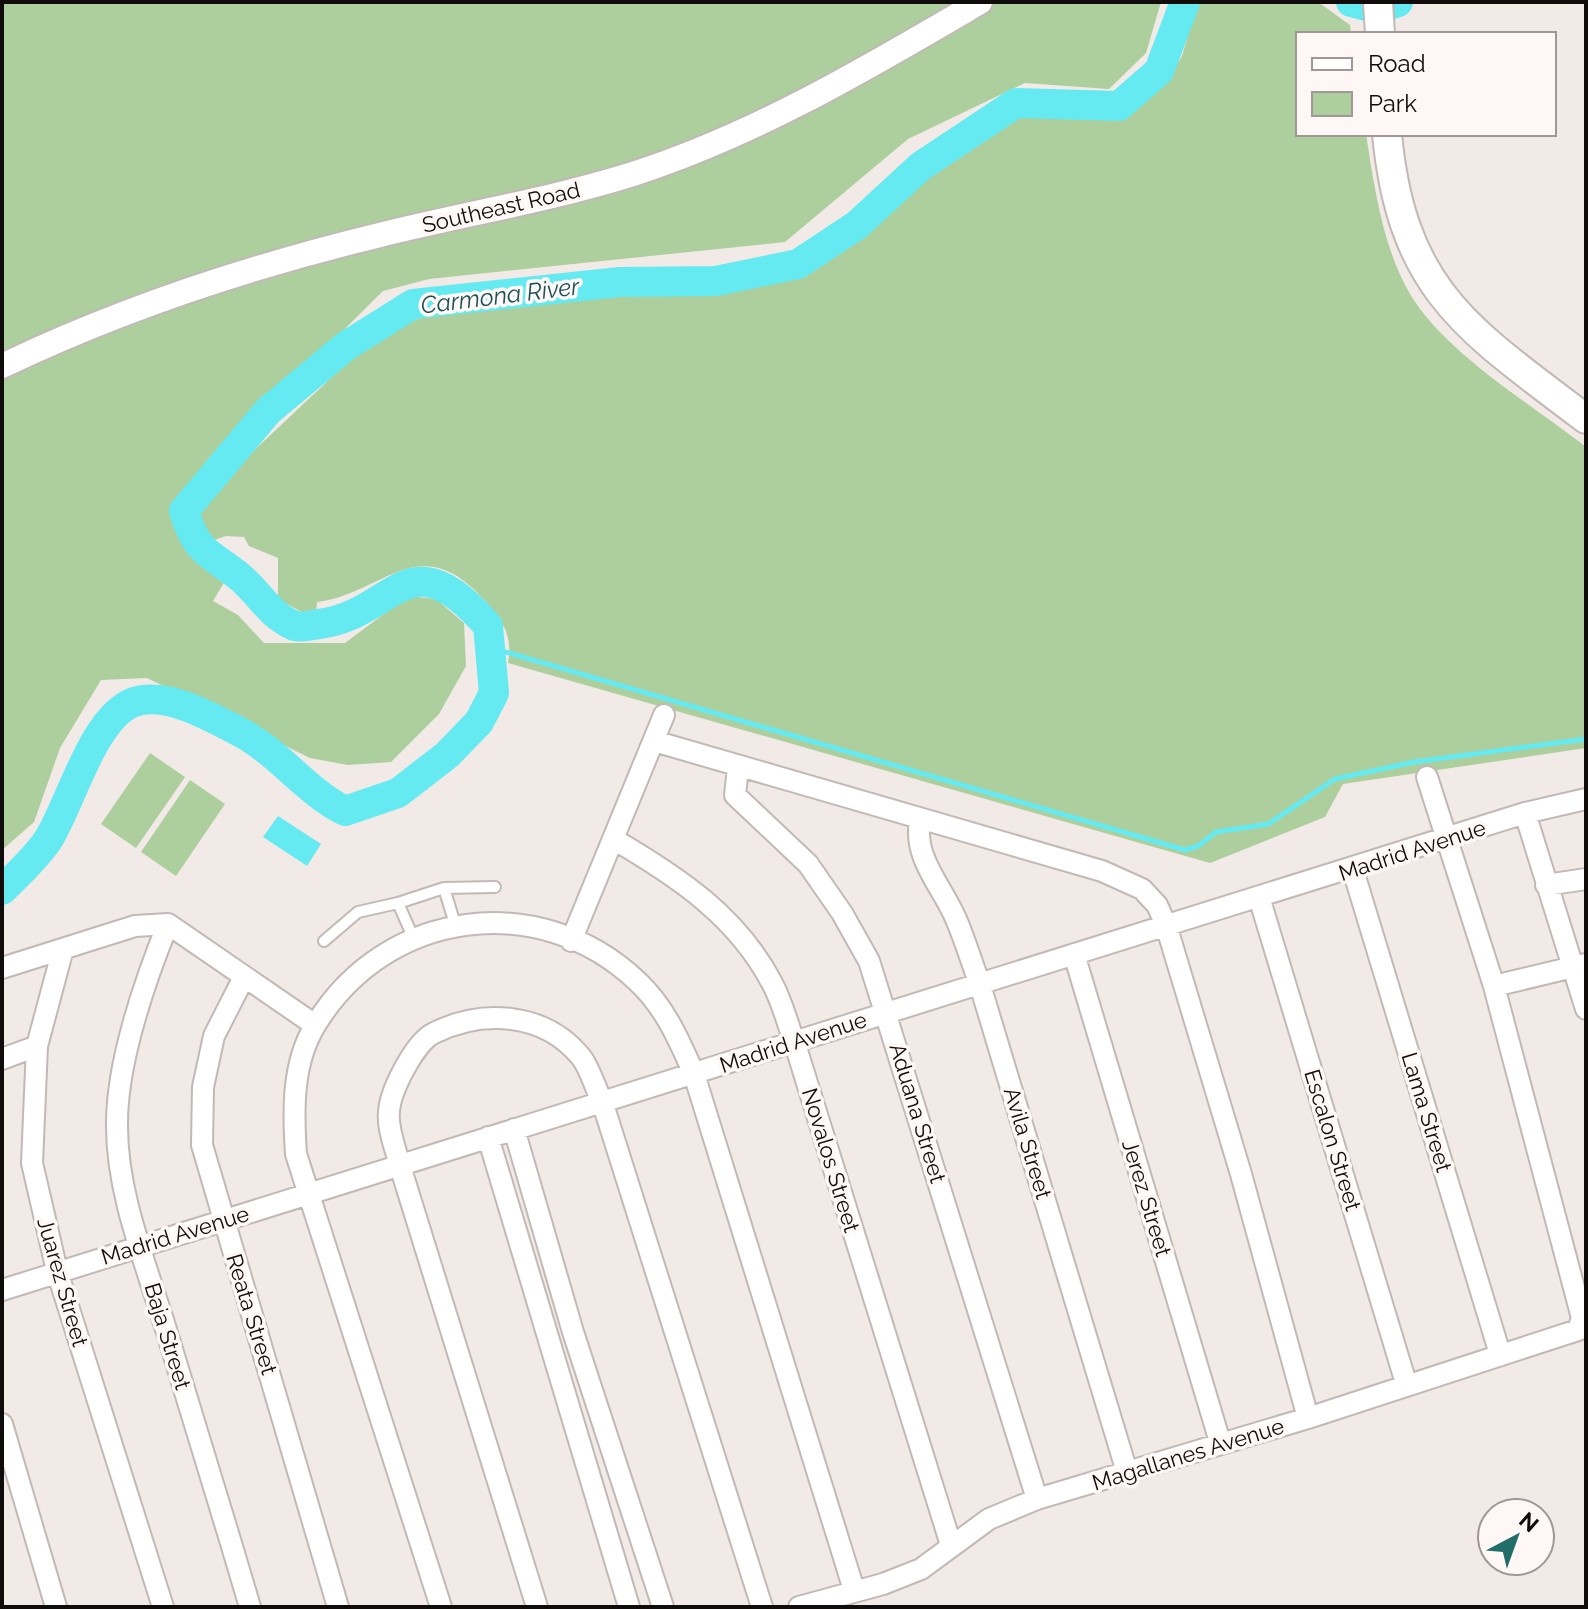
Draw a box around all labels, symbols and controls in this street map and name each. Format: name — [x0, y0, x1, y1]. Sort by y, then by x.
legend — [1296, 32, 1556, 136]
text: Road — [1368, 49, 1426, 78]
text: Park — [1368, 89, 1417, 118]
street label: Southeast Road — [420, 176, 582, 238]
water label: Carmona River — [419, 271, 582, 320]
street label: Madrid Avenue — [1335, 814, 1489, 886]
street label: Madrid Avenue — [716, 1006, 870, 1078]
street label: Aduana Street — [884, 1040, 952, 1187]
street label: Lama Street — [1396, 1049, 1458, 1176]
street label: Escalon Street — [1299, 1066, 1367, 1214]
street label: Avila Street — [999, 1084, 1057, 1203]
street label: Novalos Street — [797, 1085, 865, 1236]
street label: Jerez Street — [1117, 1136, 1177, 1260]
street label: Madrid Avenue — [98, 1200, 252, 1270]
street label: Juarez Street — [32, 1214, 94, 1350]
street label: Reata Street — [221, 1251, 283, 1378]
street label: Baja Street — [139, 1280, 197, 1393]
street label: Magallanes Avenue — [1089, 1412, 1287, 1496]
north arrow — [1476, 1497, 1556, 1577]
text: N — [1514, 1507, 1544, 1537]

